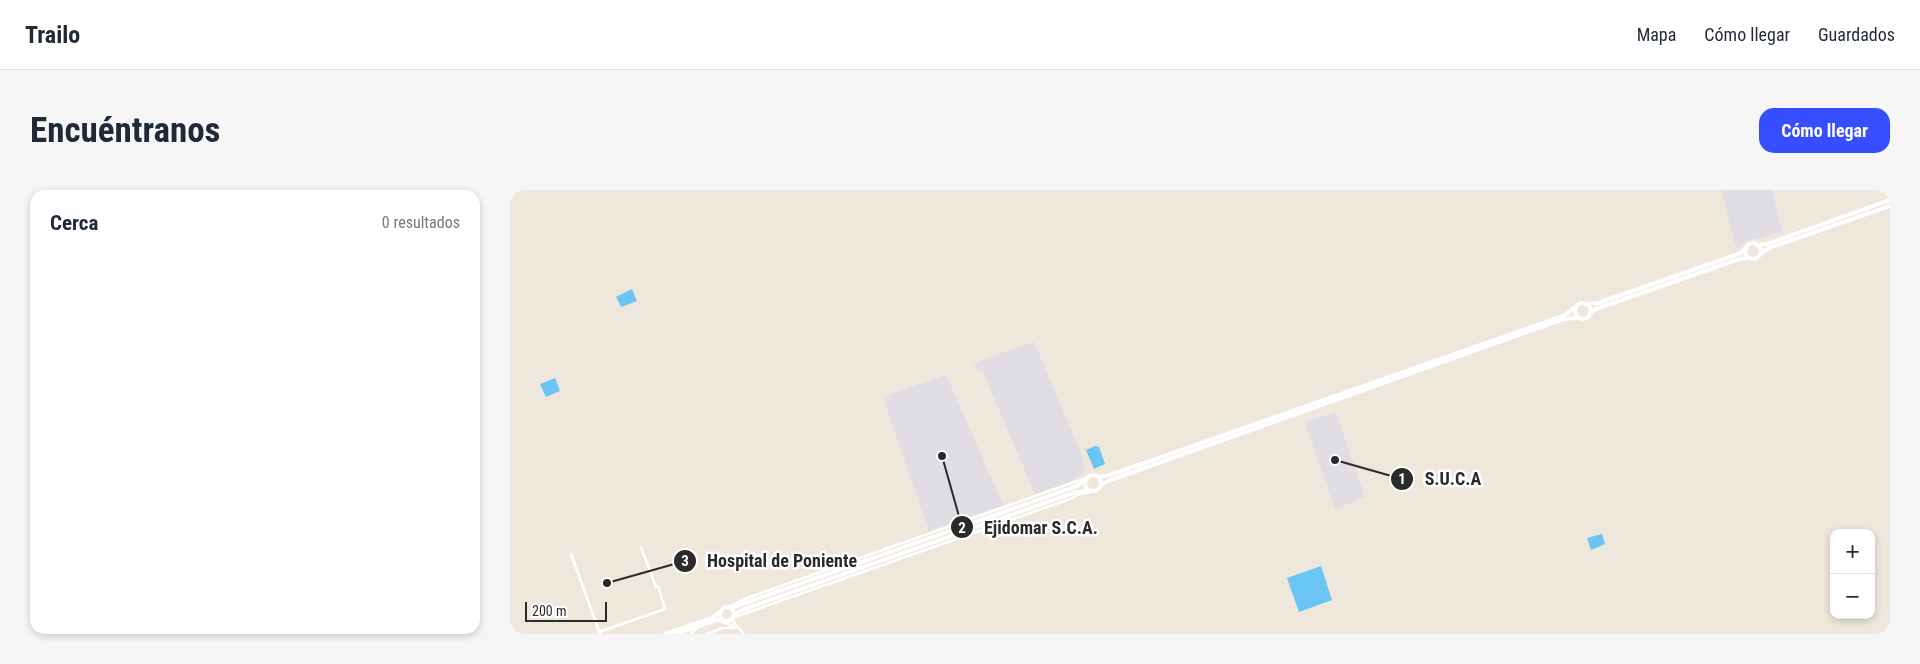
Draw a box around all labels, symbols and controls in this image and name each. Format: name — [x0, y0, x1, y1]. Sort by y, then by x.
text: Trailo — [25, 21, 80, 49]
text: Mapa — [1637, 24, 1676, 45]
text: Cómo llegar — [1704, 24, 1790, 45]
text: Guardados — [1818, 24, 1895, 45]
button: Cómo llegar — [1759, 108, 1890, 153]
text: Encuéntranos — [30, 110, 221, 151]
text: Cerca — [50, 211, 98, 235]
text: 0 resultados — [382, 213, 460, 232]
callout: S.U.C.A — [1389, 463, 1491, 496]
text: S.U.C.A — [1425, 468, 1482, 489]
text: 1 — [1398, 470, 1406, 488]
callout: Ejidomar S.C.A. — [949, 511, 1108, 544]
text: Ejidomar S.C.A. — [984, 517, 1098, 538]
text: 2 — [958, 519, 966, 537]
map controls — [1830, 529, 1875, 619]
button: + — [1830, 529, 1875, 574]
callout: Hospital de Poniente — [672, 545, 867, 578]
text: Hospital de Poniente — [707, 550, 857, 571]
text: 3 — [681, 552, 689, 570]
button: − — [1830, 574, 1875, 619]
scale bar — [525, 599, 608, 622]
text: 200 m — [532, 603, 567, 619]

